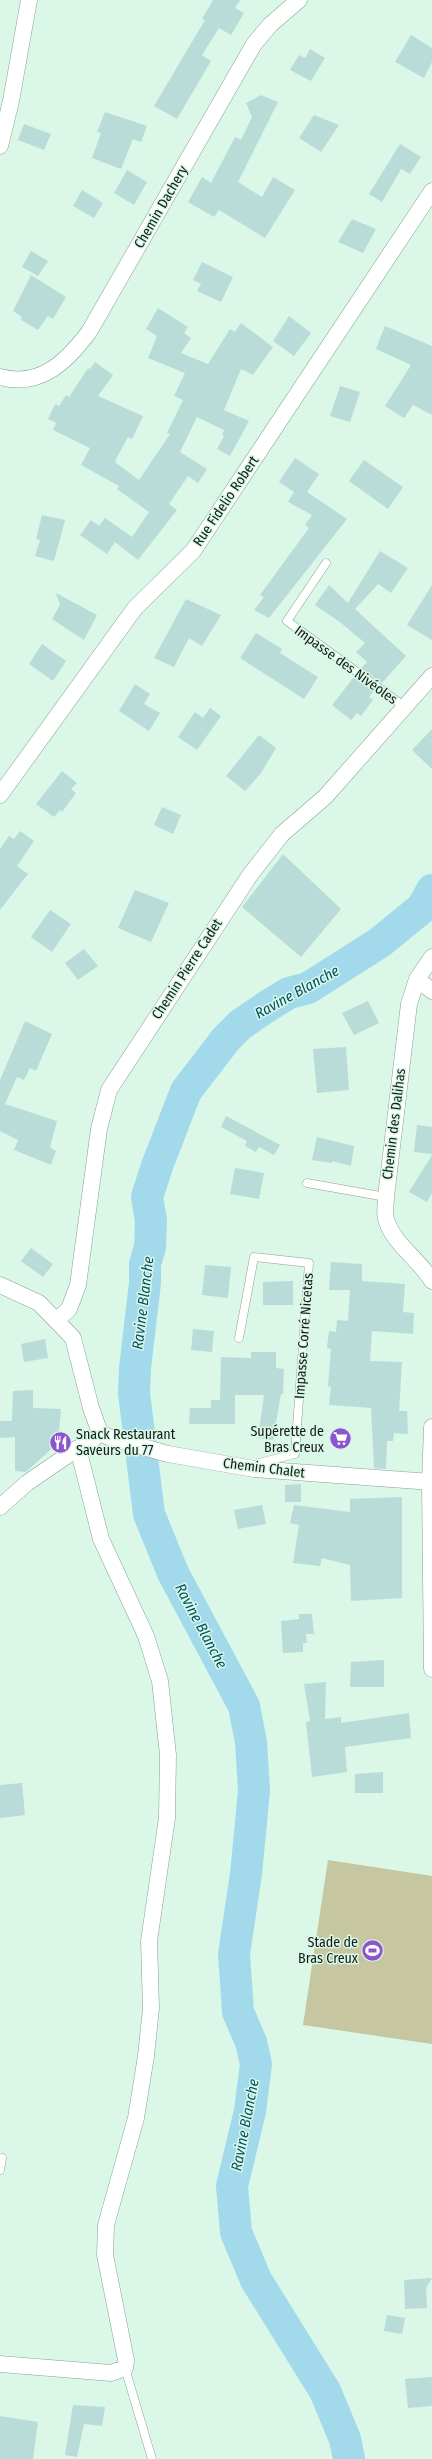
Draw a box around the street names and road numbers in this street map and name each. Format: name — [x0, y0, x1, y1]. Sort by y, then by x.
street label: Chemin Dachery — [131, 162, 192, 251]
street label: Rue Fidelio Robert — [190, 452, 263, 549]
street label: Impasse des Nivéoles — [291, 622, 401, 708]
street label: Chemin Pierre Cadet — [148, 915, 226, 1022]
street label: Chemin des Dalihas — [379, 1067, 409, 1181]
street label: Impasse Corré Nicetas — [291, 1272, 317, 1400]
street label: Chemin Chalet — [222, 1455, 306, 1482]

